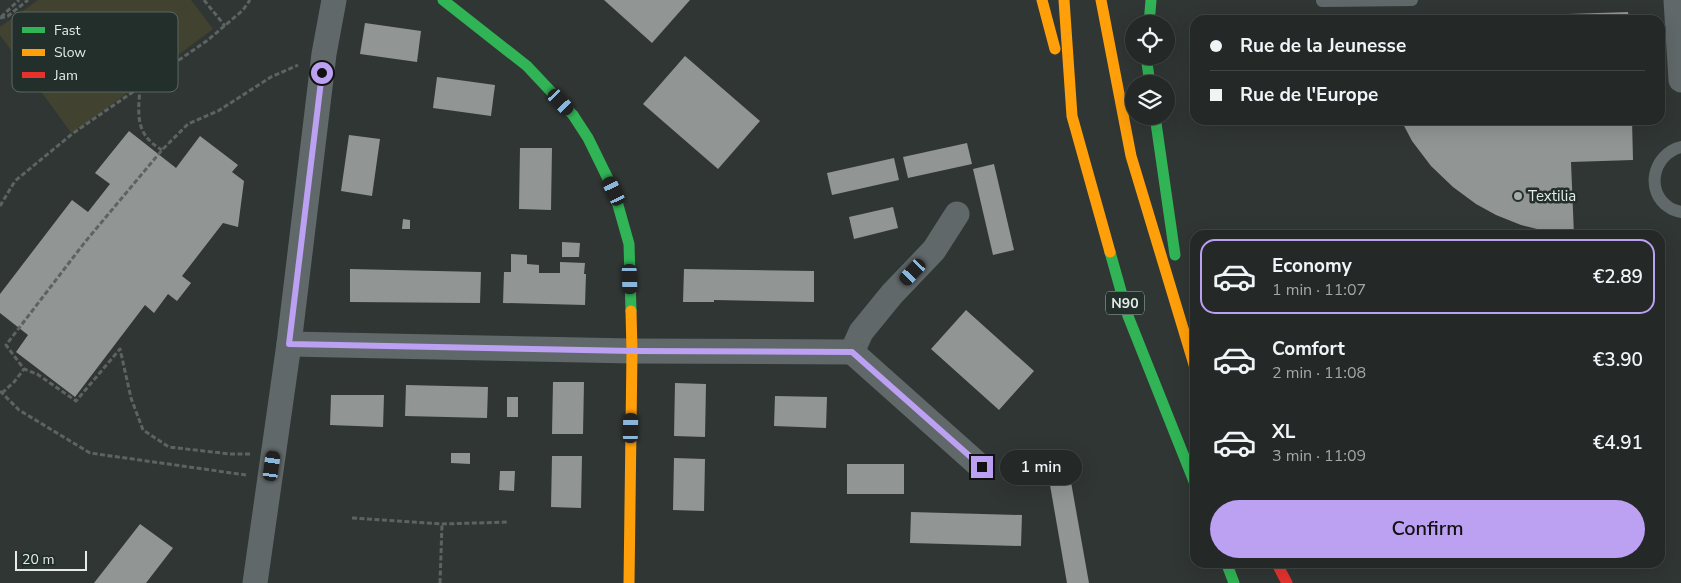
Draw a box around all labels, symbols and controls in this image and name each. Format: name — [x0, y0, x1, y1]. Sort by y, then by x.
legend — [12, 12, 178, 92]
map controls — [1125, 15, 1175, 125]
button: locate — [1125, 15, 1175, 65]
text: Fast — [54, 21, 80, 40]
text: Rue de la Jeunesse — [1240, 33, 1406, 59]
text: Slow — [54, 43, 86, 62]
route start — [311, 62, 333, 84]
text: Jam — [53, 66, 78, 85]
button: layers — [1125, 75, 1175, 125]
text: Rue de l'Europe — [1240, 82, 1378, 108]
car — [545, 86, 576, 118]
car — [600, 174, 627, 208]
place label: Textilia — [1528, 186, 1576, 206]
marker: Textilia — [1512, 190, 1524, 202]
text: Economy — [1272, 253, 1352, 279]
icon: car — [1212, 254, 1257, 299]
car — [897, 256, 928, 288]
car — [621, 264, 638, 294]
text: €2.89 — [1593, 264, 1643, 290]
text: 1 min · 11:07 — [1272, 279, 1366, 301]
road number: N90 — [1106, 292, 1144, 314]
text: Comfort — [1272, 336, 1345, 362]
icon: car — [1212, 337, 1257, 382]
text: €3.90 — [1593, 347, 1643, 373]
text: 2 min · 11:08 — [1272, 362, 1366, 384]
car — [623, 413, 638, 443]
text: XL — [1272, 419, 1295, 445]
icon: car — [1212, 420, 1257, 465]
text: €4.91 — [1593, 430, 1643, 456]
text: 3 min · 11:09 — [1272, 445, 1366, 467]
car — [262, 450, 281, 482]
callout: 1 min — [1000, 450, 1082, 484]
route end — [971, 456, 993, 478]
text: 1 min — [1021, 456, 1061, 478]
button: Confirm — [1210, 500, 1645, 558]
scale bar — [15, 548, 88, 571]
text: 20 m — [22, 550, 54, 569]

